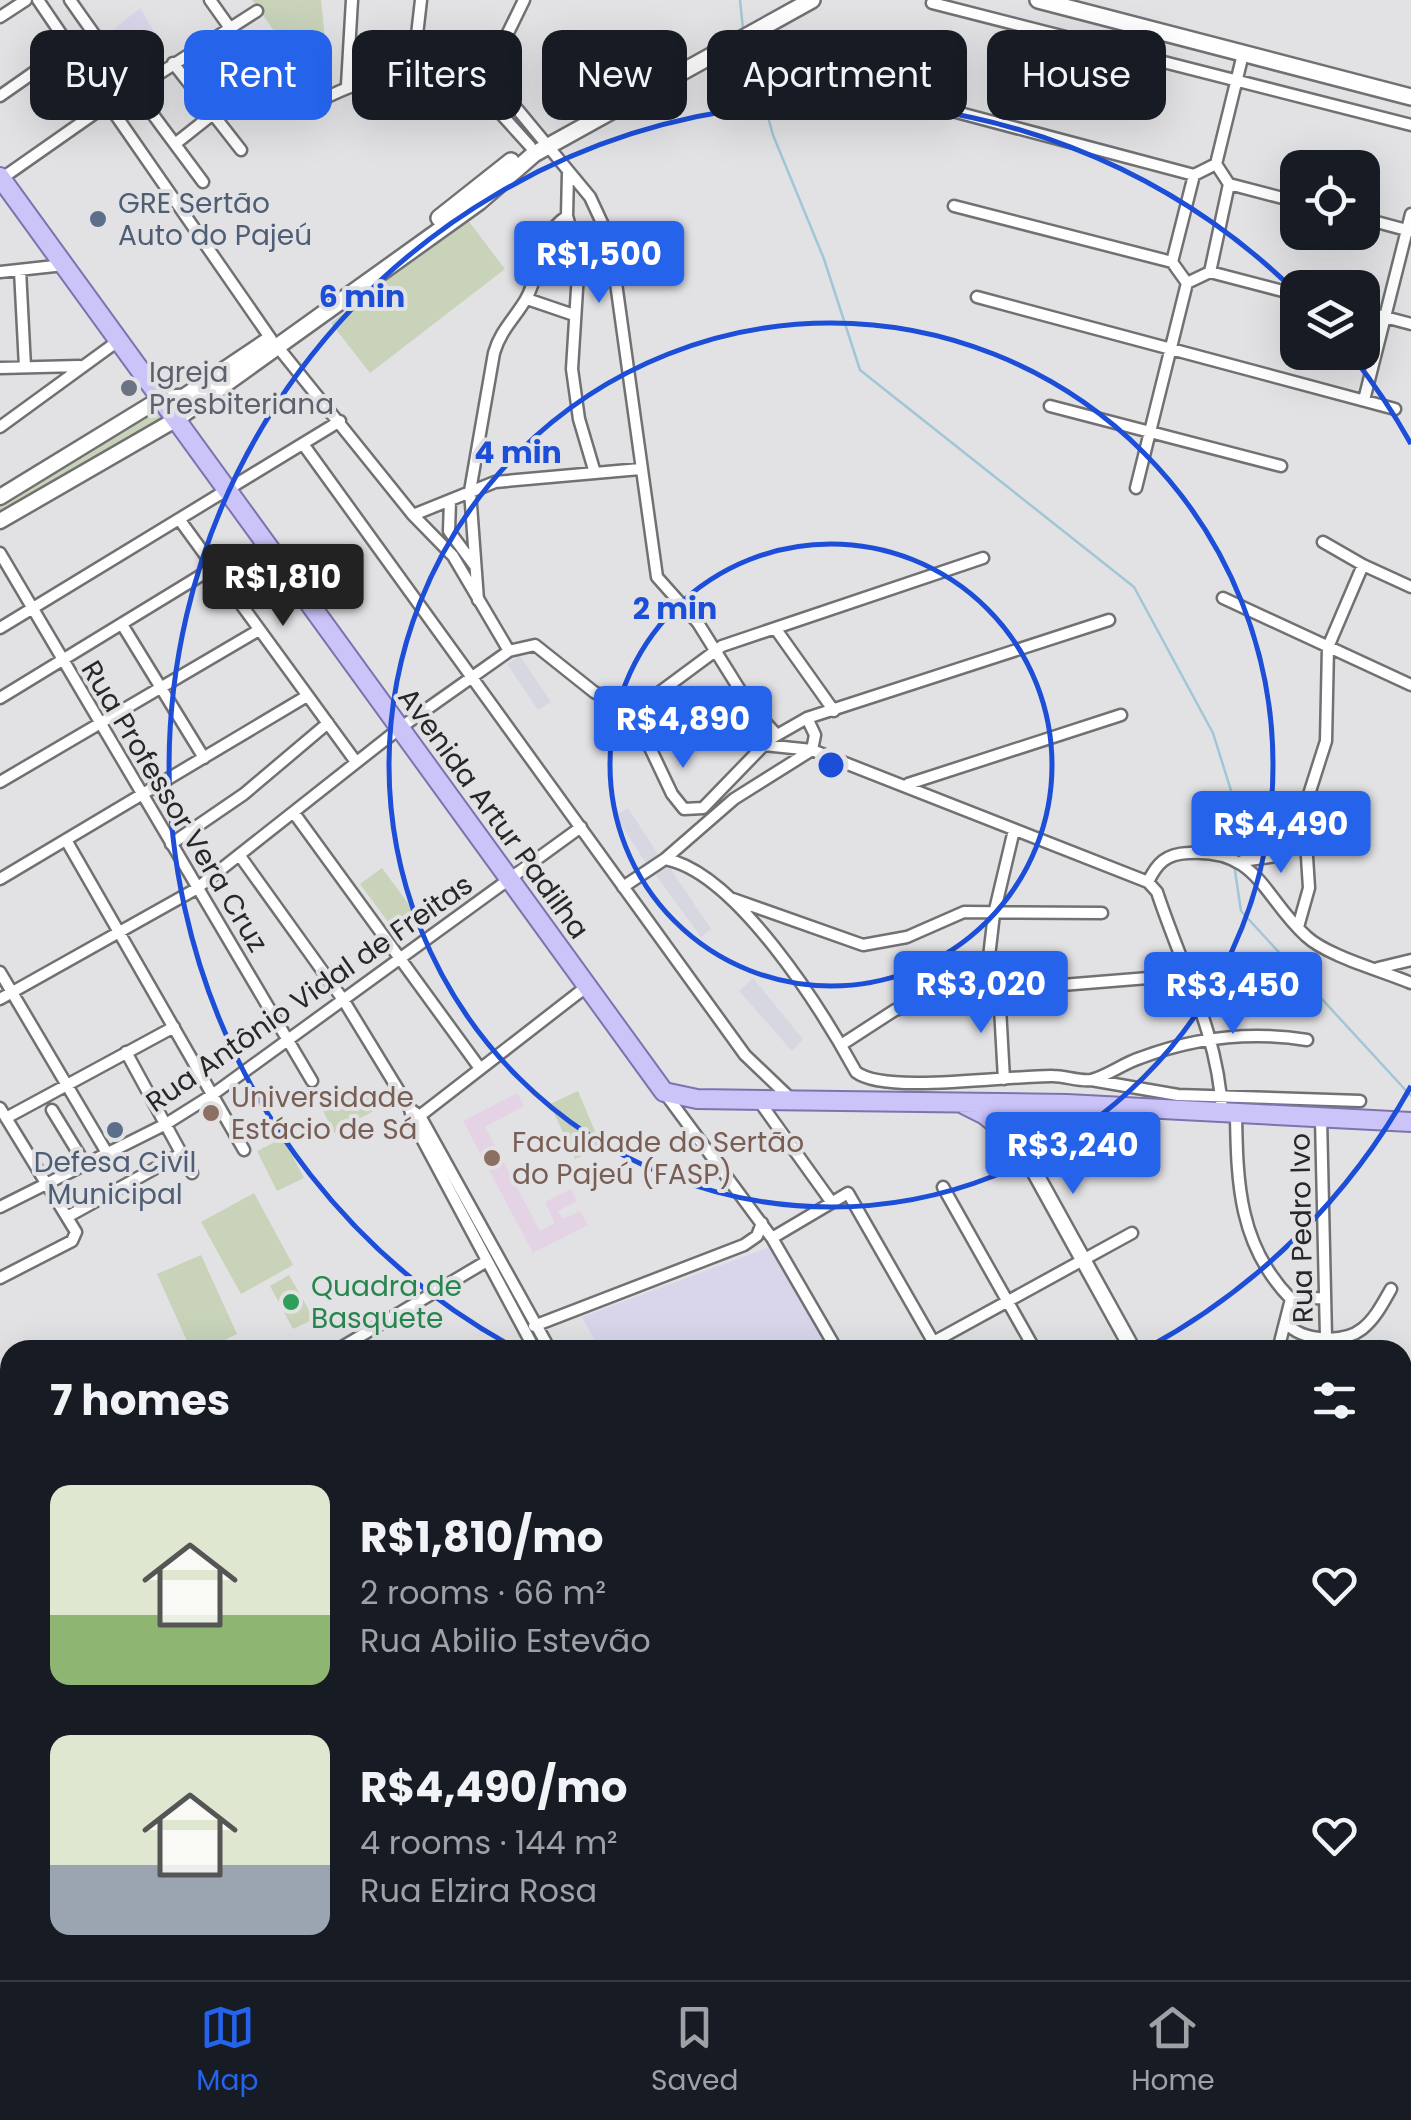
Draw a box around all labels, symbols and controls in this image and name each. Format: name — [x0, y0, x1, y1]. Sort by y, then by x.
chip: Buy — [30, 30, 164, 120]
chip: Rent — [184, 30, 332, 120]
chip: Filters — [352, 30, 522, 120]
chip: New — [542, 30, 687, 120]
chip: Apartment — [707, 30, 967, 120]
chip: House — [987, 30, 1166, 120]
map controls — [1280, 150, 1380, 370]
button: locate — [1280, 150, 1380, 250]
place label: GRE Sertão Auto do Pajeú — [118, 184, 312, 255]
marker: GRE Sertão Auto do Pajeú — [87, 208, 109, 230]
pin: R$1,500 — [507, 221, 691, 306]
text: R$1,500 — [536, 231, 662, 276]
button: layers — [1280, 270, 1380, 370]
text: 6 min — [319, 275, 405, 318]
place label: Igreja Presbiteriana — [149, 353, 334, 424]
marker: Igreja Presbiteriana — [118, 377, 140, 399]
text: 4 min — [474, 431, 562, 474]
pin: R$1,810 — [191, 544, 375, 629]
text: R$1,810 — [225, 554, 341, 599]
text: 2 min — [633, 587, 717, 630]
street label: Rua Professor Vera Cruz — [72, 653, 277, 959]
street label: Avenida Artur Padilha — [389, 680, 598, 947]
pin: R$4,890 — [591, 686, 775, 771]
text: R$4,890 — [616, 696, 750, 741]
centre of rings — [813, 747, 849, 783]
pin: R$4,490 — [1189, 791, 1373, 876]
text: R$4,490 — [1214, 801, 1348, 846]
street label: Rua Antônio Vidal de Freitas — [138, 865, 481, 1121]
pin: R$3,020 — [889, 951, 1073, 1036]
pin: R$3,450 — [1141, 952, 1325, 1037]
text: R$3,020 — [916, 961, 1046, 1006]
text: R$3,450 — [1166, 962, 1300, 1007]
place label: Universidade Estácio de Sá — [231, 1078, 418, 1149]
marker: Universidade Estácio de Sá — [200, 1102, 222, 1124]
pin: R$3,240 — [981, 1112, 1165, 1197]
marker: Defesa Civil Municipal — [104, 1119, 126, 1141]
text: R$3,240 — [1007, 1122, 1139, 1167]
place label: Faculdade do Sertão do Pajeú (FASP) — [512, 1123, 804, 1194]
street label: Rua Pedro Ivo — [1280, 1133, 1323, 1323]
place label: Defesa Civil Municipal — [34, 1143, 196, 1214]
marker: Faculdade do Sertão do Pajeú (FASP) — [481, 1147, 503, 1169]
place label: Quadra de Basquete — [311, 1267, 462, 1338]
marker: Quadra de Basquete — [280, 1291, 302, 1313]
text: 7 homes — [50, 1371, 230, 1430]
icon: filters — [1307, 1373, 1362, 1428]
text: R$1,810/mo — [360, 1508, 604, 1567]
icon: home — [130, 1525, 250, 1645]
icon: heart — [1307, 1558, 1362, 1613]
text: 2 rooms · 66 m² — [360, 1570, 606, 1615]
text: Rua Abilio Estevão — [360, 1618, 651, 1663]
text: R$4,490/mo — [360, 1758, 627, 1817]
icon: home — [130, 1775, 250, 1895]
icon: heart — [1307, 1808, 1362, 1863]
text: 4 rooms · 144 m² — [360, 1820, 618, 1865]
text: Rua Elzira Rosa — [360, 1868, 597, 1913]
tab: Map — [196, 2000, 258, 2102]
tab: Saved — [651, 2000, 738, 2102]
tab: Home — [1131, 2000, 1215, 2102]

